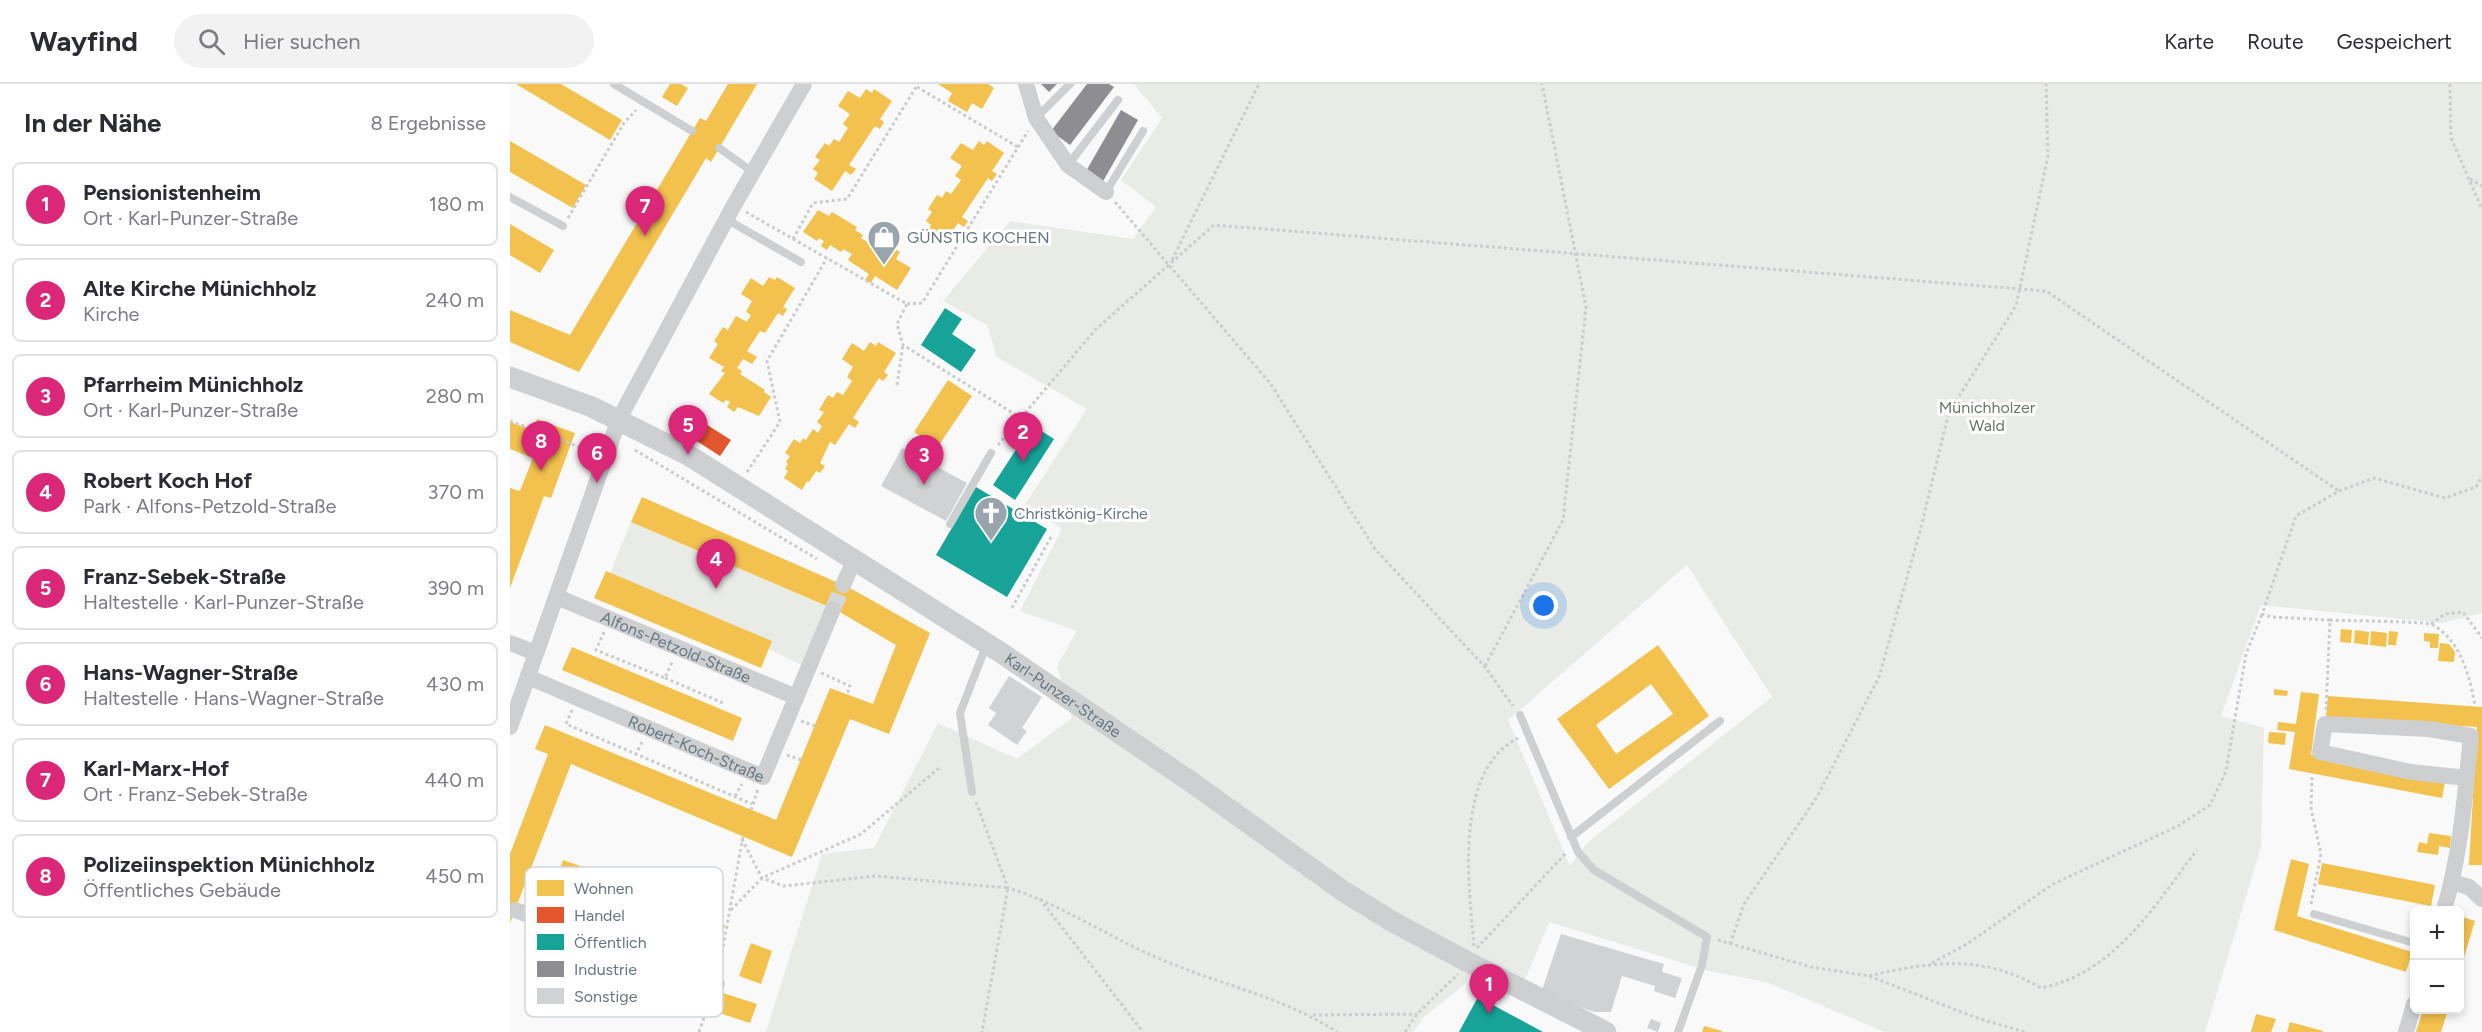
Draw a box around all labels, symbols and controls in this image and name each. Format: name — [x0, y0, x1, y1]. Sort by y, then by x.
search box — [174, 14, 594, 68]
text: Wayfind — [30, 24, 138, 58]
icon: search — [195, 25, 228, 58]
text: Hier suchen — [243, 28, 360, 55]
text: Karte — [2164, 29, 2214, 54]
text: Route — [2247, 29, 2303, 54]
text: Gespeichert — [2336, 29, 2452, 54]
text: In der Nähe — [24, 107, 161, 139]
text: 8 Ergebnisse — [370, 111, 486, 135]
text: Pensionistenheim — [83, 179, 261, 206]
pin: 7 — [626, 186, 664, 236]
text: 1 — [41, 192, 50, 216]
text: 180 m — [429, 192, 484, 216]
text: Ort · Karl-Punzer-Straße — [83, 206, 298, 230]
shop icon: GÜNSTIG KOCHEN — [866, 219, 902, 266]
place label: GÜNSTIG KOCHEN — [907, 228, 1050, 247]
text: Alte Kirche Münichholz — [83, 275, 316, 302]
text: 2 — [40, 288, 51, 312]
text: 240 m — [426, 288, 484, 312]
text: Kirche — [83, 302, 140, 326]
text: Pfarrheim Münichholz — [83, 371, 303, 398]
text: 3 — [40, 384, 51, 408]
text: 280 m — [426, 384, 484, 408]
text: Ort · Karl-Punzer-Straße — [83, 398, 298, 422]
park label: Münichholzer Wald — [1939, 398, 2036, 435]
pin: 5 — [668, 406, 708, 455]
pin: 2 — [1004, 412, 1042, 462]
pin: 8 — [522, 422, 561, 471]
pin: 6 — [578, 434, 616, 483]
pin: 3 — [904, 436, 944, 485]
text: Robert Koch Hof — [83, 467, 252, 494]
text: 4 — [39, 480, 52, 504]
text: 370 m — [428, 480, 484, 504]
text: Park · Alfons-Petzold-Straße — [83, 494, 336, 518]
church icon: Christkönig-Kirche — [973, 495, 1009, 542]
place label: Christkönig-Kirche — [1014, 504, 1148, 523]
pin: 4 — [696, 540, 736, 589]
text: Franz-Sebek-Straße — [83, 563, 286, 590]
text: 5 — [40, 576, 51, 600]
text: 390 m — [427, 576, 484, 600]
text: Haltestelle · Karl-Punzer-Straße — [83, 590, 364, 614]
your location — [1529, 591, 1558, 620]
street label: Alfons-Petzold-Straße — [598, 607, 754, 687]
street label: Karl-Punzer-Straße — [1001, 649, 1125, 741]
text: Hans-Wagner-Straße — [83, 659, 298, 686]
text: 6 — [40, 672, 51, 696]
text: 430 m — [426, 672, 484, 696]
text: Haltestelle · Hans-Wagner-Straße — [83, 686, 384, 710]
street label: Robert-Koch-Straße — [625, 711, 768, 786]
text: Karl-Marx-Hof — [83, 755, 229, 782]
text: 7 — [40, 768, 51, 792]
text: 440 m — [424, 768, 484, 792]
text: Ort · Franz-Sebek-Straße — [83, 782, 308, 806]
text: Polizeiinspektion Münichholz — [83, 851, 375, 878]
text: 8 — [39, 864, 52, 888]
text: 450 m — [425, 864, 484, 888]
legend — [525, 867, 723, 1017]
text: Öffentliches Gebäude — [83, 878, 281, 902]
text: Wohnen — [574, 879, 634, 898]
text: Handel — [574, 906, 625, 925]
map controls — [2410, 906, 2464, 1014]
button: + — [2410, 906, 2464, 960]
text: Öffentlich — [574, 933, 647, 952]
text: Industrie — [574, 960, 637, 979]
button: − — [2410, 960, 2464, 1014]
pin: 1 — [1470, 964, 1508, 1014]
text: Sonstige — [574, 987, 638, 1006]

